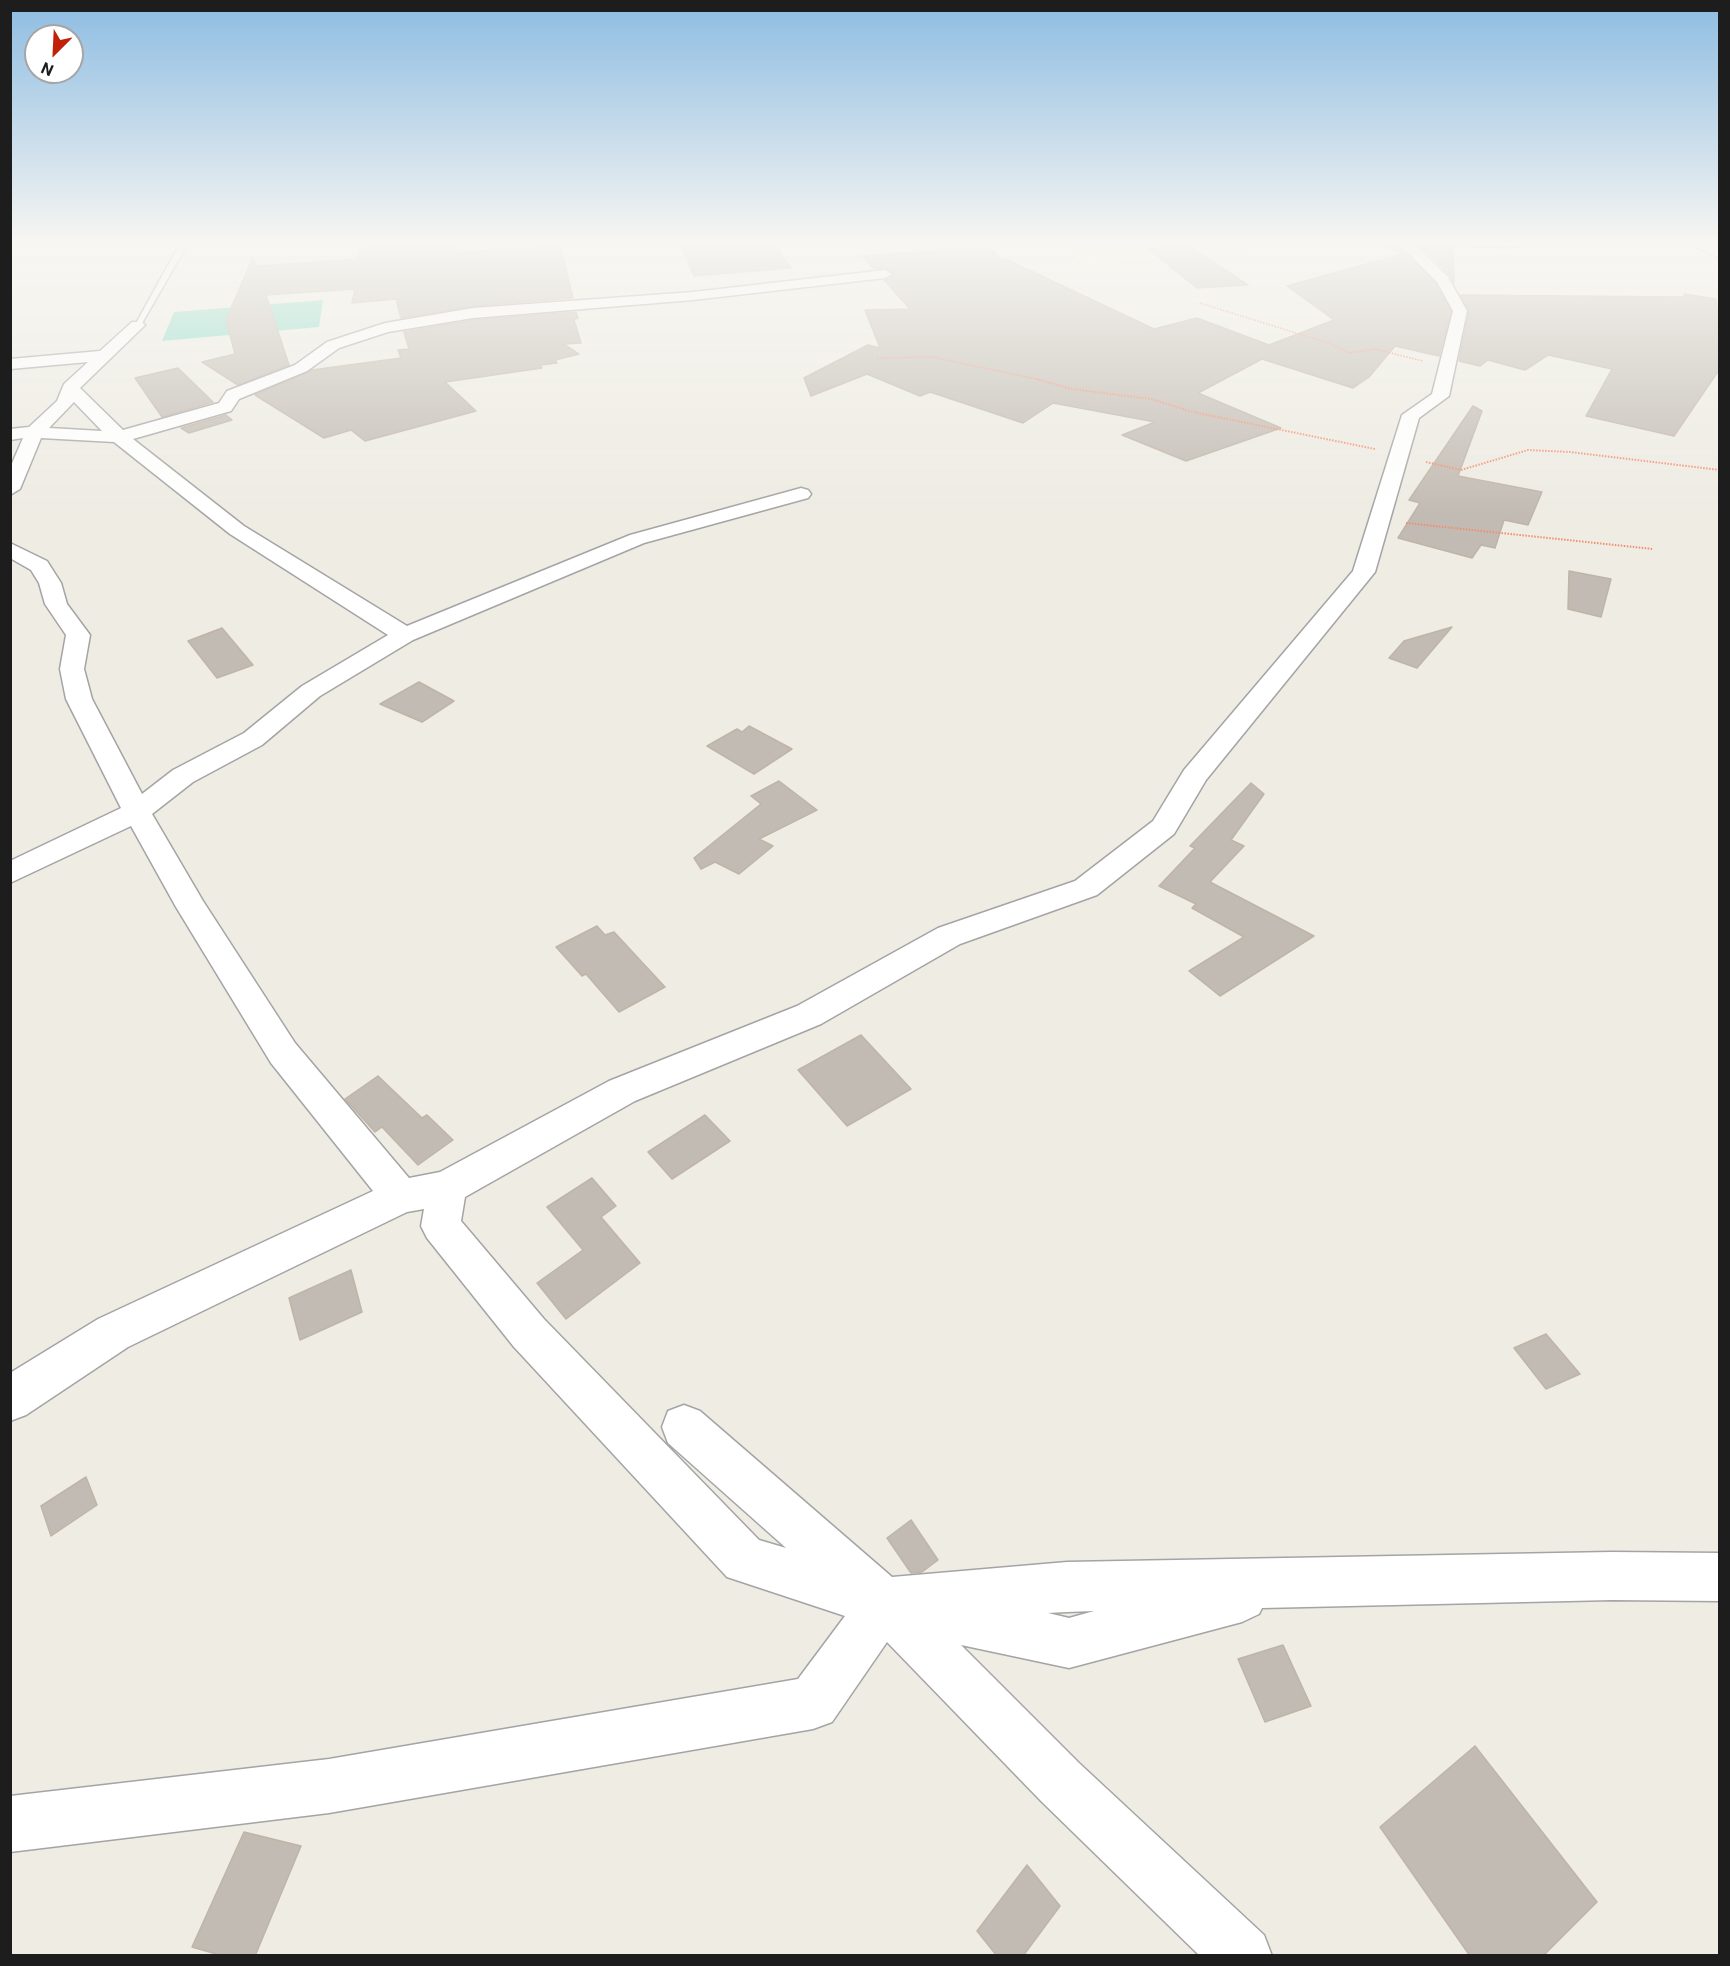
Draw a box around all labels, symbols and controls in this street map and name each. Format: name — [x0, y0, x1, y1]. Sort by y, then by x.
north arrow — [24, 24, 84, 84]
text: N — [38, 58, 56, 80]

